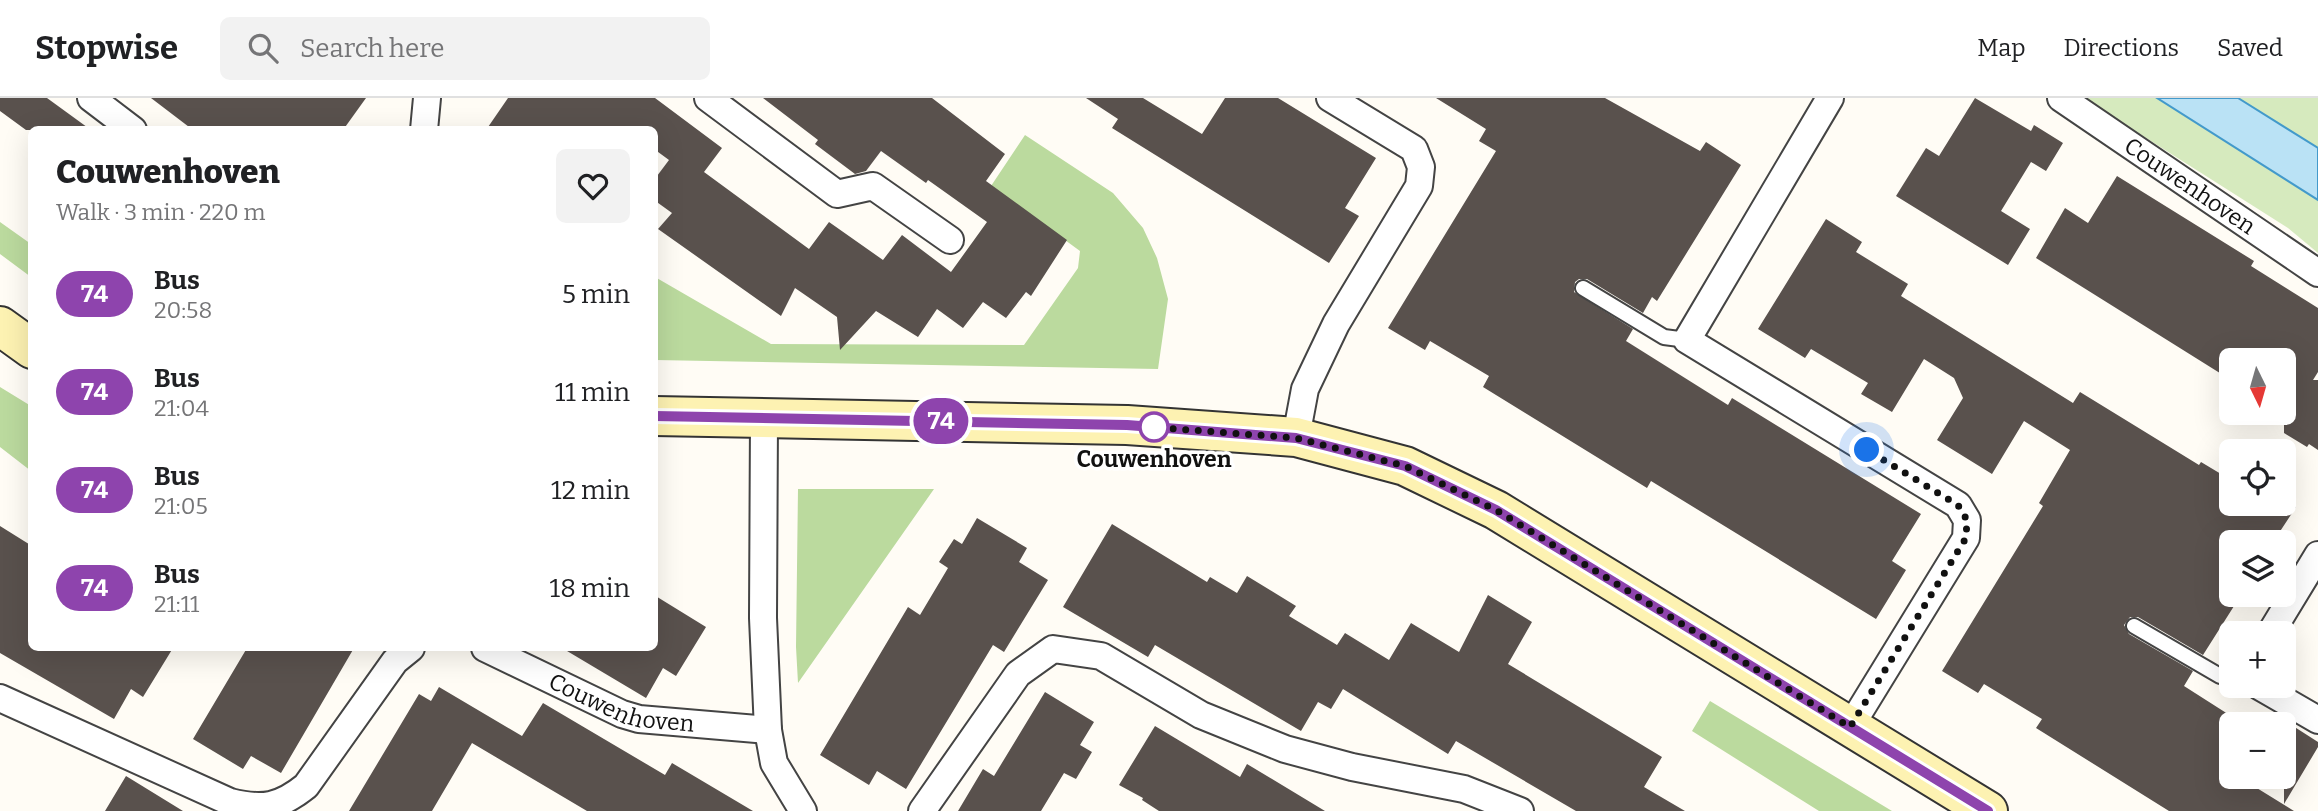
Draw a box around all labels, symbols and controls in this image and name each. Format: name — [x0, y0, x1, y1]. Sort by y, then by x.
search box — [220, 17, 710, 80]
text: Stopwise — [35, 28, 178, 68]
icon: search — [244, 29, 282, 67]
text: Search here — [300, 33, 444, 64]
text: Map — [1977, 34, 2026, 62]
text: Directions — [2064, 34, 2179, 62]
text: Saved — [2217, 34, 2283, 62]
street label: Couwenhoven — [2119, 131, 2261, 241]
button: heart — [556, 149, 630, 223]
text: Couwenhoven — [56, 152, 280, 192]
text: Walk · 3 min · 220 m — [56, 198, 265, 226]
text: Bus — [154, 265, 200, 296]
text: 5 min — [562, 279, 630, 310]
text: 74 — [81, 280, 108, 308]
text: 20:58 — [154, 296, 212, 324]
north arrow — [2219, 348, 2296, 425]
map controls — [2219, 348, 2296, 789]
text: Bus — [154, 363, 200, 394]
text: 11 min — [555, 377, 630, 408]
text: 74 — [81, 378, 108, 406]
text: 21:04 — [154, 394, 209, 422]
line badge: 74 — [909, 398, 972, 444]
text: 74 — [927, 407, 955, 435]
marker: Couwenhoven — [1139, 412, 1169, 442]
your location — [1849, 432, 1884, 467]
button: locate — [2219, 439, 2296, 516]
place label: Couwenhoven — [1077, 445, 1232, 473]
text: Bus — [154, 461, 200, 492]
text: 12 min — [551, 475, 630, 506]
text: 74 — [81, 476, 108, 504]
text: 21:05 — [154, 492, 208, 520]
button: layers — [2219, 530, 2296, 607]
text: Bus — [154, 559, 200, 590]
text: 18 min — [550, 573, 630, 604]
text: 74 — [81, 574, 108, 602]
text: 21:11 — [154, 590, 199, 618]
button: + — [2219, 621, 2296, 698]
street label: Couwenhoven — [544, 667, 696, 738]
button: − — [2219, 712, 2296, 789]

